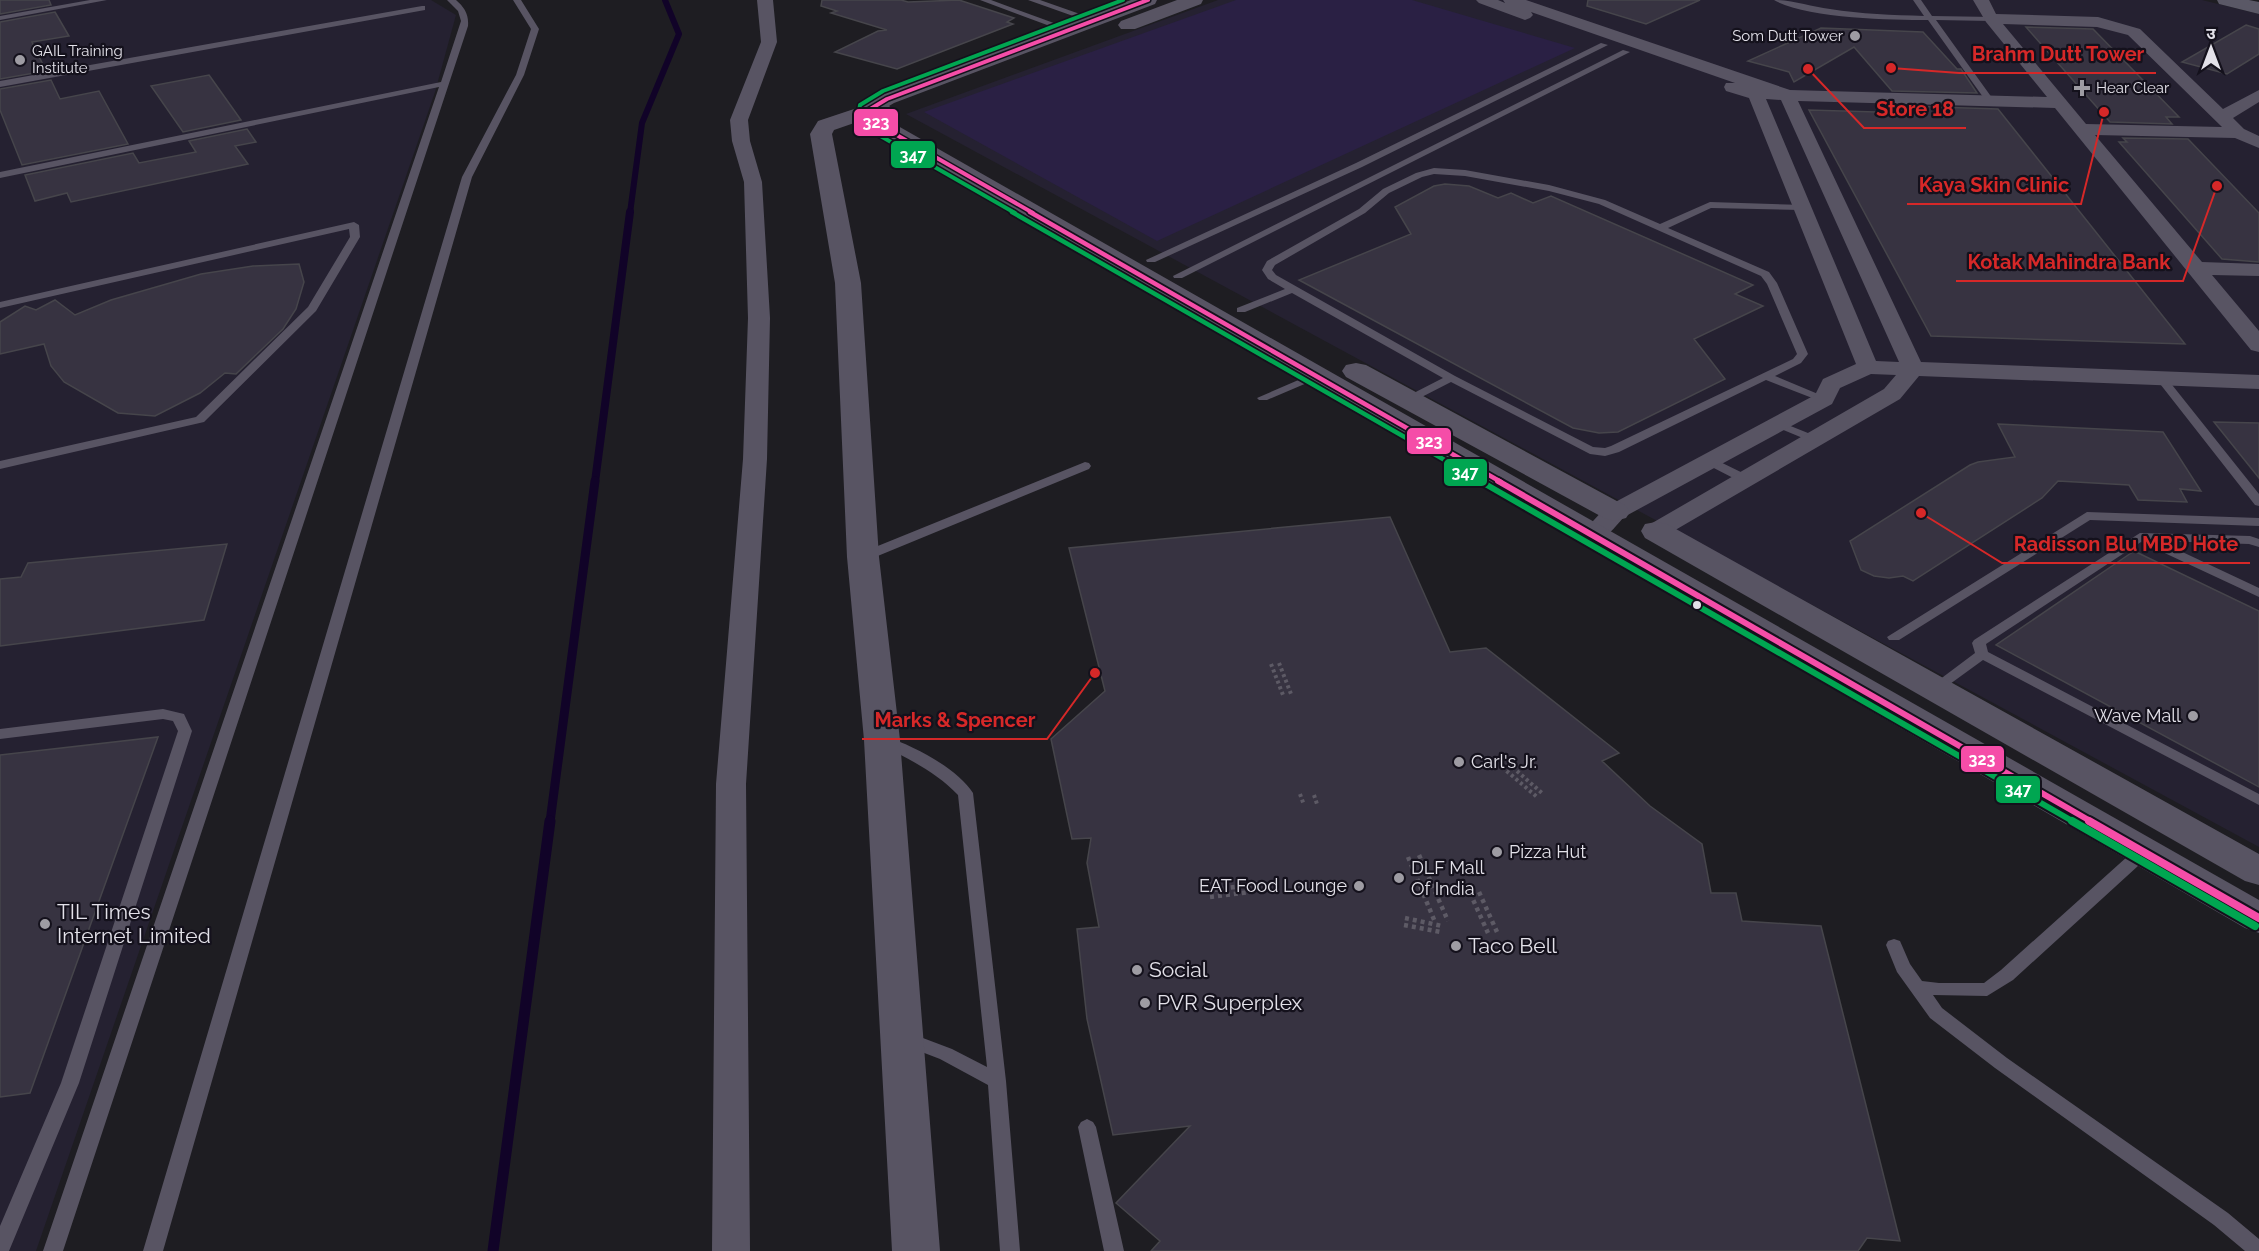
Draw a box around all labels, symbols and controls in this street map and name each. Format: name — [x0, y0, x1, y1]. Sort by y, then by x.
north arrow — [2181, 18, 2241, 78]
text: उ — [2206, 24, 2216, 43]
place label: Som Dutt Tower — [1732, 27, 1844, 45]
marker: Som Dutt Tower — [1848, 29, 1862, 43]
callout: Brahm Dutt Tower — [1959, 35, 2156, 73]
place label: GAIL Training Institute — [32, 42, 123, 77]
text: Brahm Dutt Tower — [1972, 42, 2145, 66]
marker: GAIL Training Institute — [13, 53, 27, 67]
marker: Hear Clear — [2073, 79, 2091, 97]
place label: Hear Clear — [2096, 79, 2170, 97]
callout: Store 18 — [1864, 90, 1966, 128]
text: Store 18 — [1876, 97, 1954, 121]
line badge: 323 — [853, 108, 899, 137]
text: 323 — [863, 113, 890, 132]
line badge: 347 — [890, 140, 936, 169]
text: 347 — [899, 146, 927, 165]
callout: Kaya Skin Clinic — [1907, 166, 2081, 204]
text: Kaya Skin Clinic — [1919, 173, 2069, 197]
callout: Kotak Mahindra Bank — [1956, 243, 2183, 281]
text: Kotak Mahindra Bank — [1968, 250, 2171, 274]
line badge: 323 — [1406, 427, 1452, 455]
text: 323 — [1416, 432, 1443, 451]
line badge: 347 — [1443, 458, 1488, 487]
text: 347 — [1451, 463, 1479, 482]
callout: Radisson Blu MBD Hote — [2002, 525, 2250, 563]
text: Radisson Blu MBD Hote — [2014, 532, 2238, 556]
unlabelled marker — [1691, 599, 1703, 611]
callout: Marks & Spencer — [862, 701, 1047, 739]
place label: Wave Mall — [2094, 705, 2181, 726]
text: Marks & Spencer — [874, 708, 1036, 732]
marker: Wave Mall — [2186, 709, 2200, 723]
line badge: 323 — [1960, 745, 2005, 773]
text: 323 — [1969, 750, 1996, 769]
place label: Carl's Jr. — [1471, 751, 1537, 772]
marker: Carl's Jr. — [1452, 755, 1466, 769]
line badge: 347 — [1995, 775, 2041, 804]
text: 347 — [2004, 780, 2032, 799]
place label: Pizza Hut — [1509, 841, 1586, 862]
marker: Pizza Hut — [1490, 845, 1504, 859]
place label: DLF Mall Of India — [1411, 857, 1485, 899]
marker: DLF Mall Of India — [1392, 871, 1406, 885]
place label: EAT Food Lounge — [1199, 875, 1347, 896]
marker: EAT Food Lounge — [1352, 879, 1366, 893]
place label: TIL Times Internet Limited — [57, 899, 211, 948]
marker: TIL Times Internet Limited — [38, 917, 52, 931]
place label: Taco Bell — [1468, 933, 1557, 958]
marker: Taco Bell — [1449, 939, 1463, 953]
place label: Social — [1149, 957, 1208, 982]
marker: Social — [1130, 963, 1144, 977]
place label: PVR Superplex — [1157, 990, 1303, 1015]
marker: PVR Superplex — [1138, 996, 1152, 1010]

